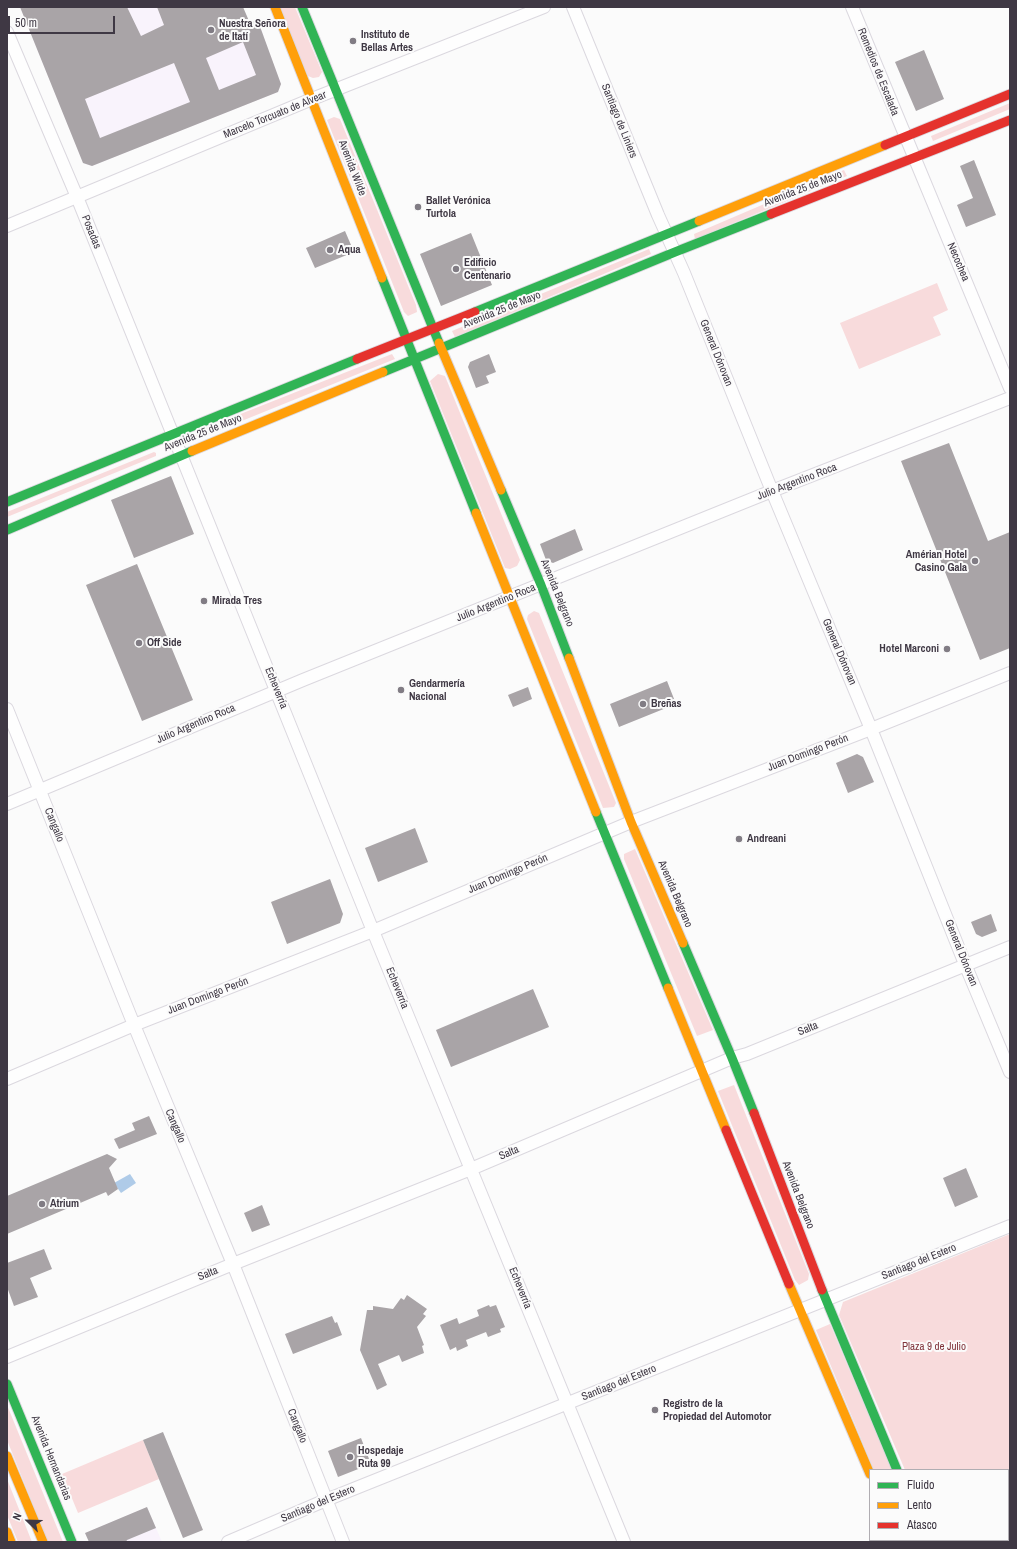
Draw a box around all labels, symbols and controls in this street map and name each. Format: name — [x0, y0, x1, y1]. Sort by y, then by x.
scale bar — [10, 8, 117, 34]
text: 50 m — [15, 15, 37, 31]
place label: Nuestra Señora de Itatí — [219, 17, 286, 43]
marker: Nuestra Señora de Itatí — [206, 25, 216, 35]
street label: Remedios de Escalada — [854, 26, 902, 118]
place label: Instituto de Bellas Artes — [361, 28, 413, 54]
marker: Instituto de Bellas Artes — [348, 36, 358, 46]
street label: Santiago de Liniers — [598, 82, 640, 160]
street label: Marcelo Torcuato de Alvear — [222, 88, 328, 142]
street label: Avenida Wilde — [335, 138, 369, 198]
street label: Avenida 25 de Mayo — [762, 168, 844, 210]
place label: Ballet Verónica Turtola — [426, 194, 491, 220]
marker: Ballet Verónica Turtola — [413, 202, 423, 212]
street label: Posadas — [78, 213, 104, 251]
street label: Necochea — [944, 241, 972, 283]
place label: Aqua — [338, 243, 361, 257]
marker: Aqua — [325, 245, 335, 255]
place label: Edificio Centenario — [464, 256, 511, 282]
marker: Edificio Centenario — [451, 264, 461, 274]
street label: Avenida 25 de Mayo — [461, 288, 543, 332]
street label: General Dónovan — [697, 318, 735, 388]
street label: Avenida 25 de Mayo — [162, 411, 244, 455]
street label: Julio Argentino Roca — [755, 461, 839, 503]
place label: Amérian Hotel Casino Gala — [906, 548, 967, 574]
marker: Amérian Hotel Casino Gala — [970, 556, 980, 566]
street label: Avenida Belgrano — [537, 557, 577, 629]
street label: Julio Argentino Roca — [454, 581, 538, 625]
place label: Mirada Tres — [212, 594, 262, 608]
marker: Mirada Tres — [199, 596, 209, 606]
street label: General Dónovan — [819, 617, 859, 687]
place label: Off Side — [147, 636, 182, 650]
marker: Off Side — [134, 638, 144, 648]
place label: Hotel Marconi — [879, 642, 939, 656]
marker: Hotel Marconi — [942, 644, 952, 654]
street label: Echeverría — [262, 665, 290, 711]
place label: Gendarmería Nacional — [409, 677, 465, 703]
marker: Gendarmería Nacional — [396, 685, 406, 695]
place label: Breñas — [651, 697, 682, 711]
marker: Breñas — [638, 699, 648, 709]
street label: Julio Argentino Roca — [155, 701, 237, 747]
street label: Juan Domingo Perón — [766, 732, 850, 774]
street label: Cangallo — [41, 806, 67, 844]
place label: Andreani — [747, 832, 786, 846]
marker: Andreani — [734, 834, 744, 844]
street label: Juan Domingo Perón — [466, 851, 550, 897]
street label: Avenida Belgrano — [655, 858, 695, 930]
street label: General Dónovan — [942, 918, 980, 988]
street label: Echeverría — [383, 965, 411, 1011]
street label: Juan Domingo Perón — [166, 975, 250, 1017]
street label: Salta — [796, 1019, 820, 1039]
street label: Cangallo — [162, 1107, 188, 1145]
street label: Salta — [497, 1143, 521, 1163]
street label: Avenida Belgrano — [779, 1159, 817, 1231]
place label: Atrium — [50, 1197, 79, 1211]
marker: Atrium — [37, 1199, 47, 1209]
street label: Santiago del Estero — [880, 1241, 958, 1283]
street label: Salta — [196, 1264, 220, 1284]
street label: Echeverría — [506, 1265, 534, 1311]
park label: Plaza 9 de Julio — [902, 1340, 966, 1354]
street label: Santiago del Estero — [580, 1362, 658, 1404]
place label: Registro de la Propiedad del Automotor — [663, 1397, 771, 1423]
marker: Registro de la Propiedad del Automotor — [650, 1405, 660, 1415]
street label: Cangallo — [284, 1407, 310, 1445]
street label: Avenida Hernandarias — [28, 1414, 74, 1502]
place label: Hospedaje Ruta 99 — [358, 1444, 404, 1470]
marker: Hospedaje Ruta 99 — [345, 1452, 355, 1462]
legend — [869, 1469, 1009, 1541]
text: Fluido — [907, 1477, 934, 1493]
street label: Santiago del Estero — [279, 1482, 357, 1526]
text: Lento — [907, 1497, 932, 1513]
north arrow — [8, 1501, 48, 1541]
text: N — [9, 1511, 25, 1522]
text: Atasco — [907, 1517, 937, 1533]

